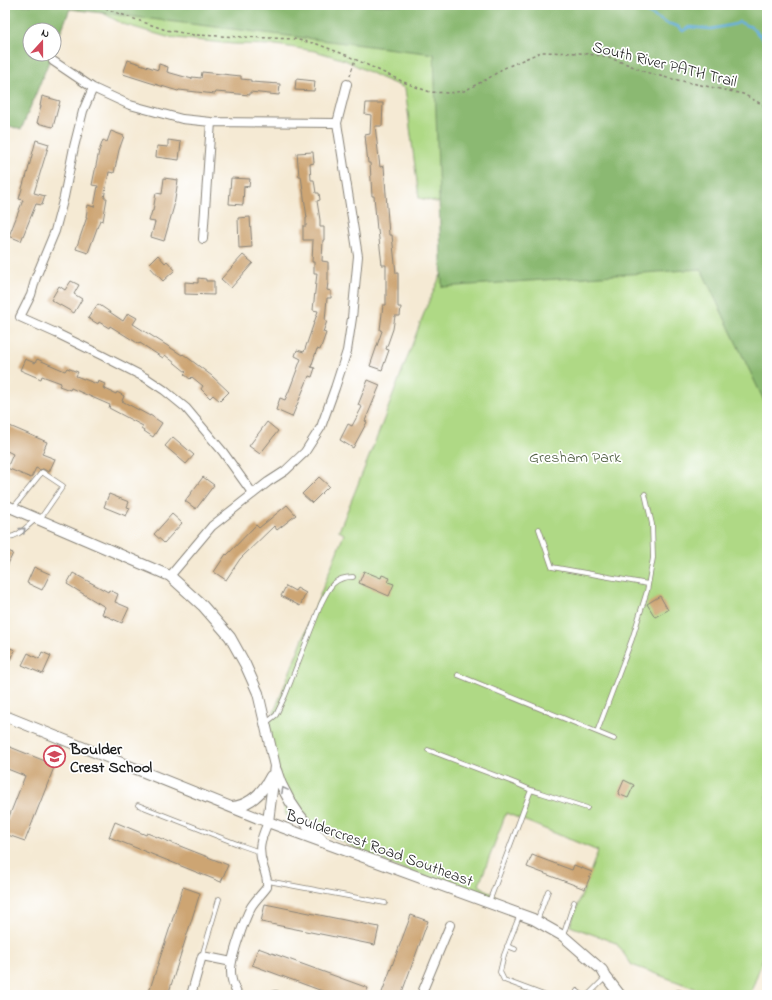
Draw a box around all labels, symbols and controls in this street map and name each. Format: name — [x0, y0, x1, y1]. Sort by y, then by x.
north arrow — [22, 22, 62, 62]
text: N — [39, 25, 52, 42]
street label: South River PATH Trail — [590, 35, 740, 95]
park label: Gresham Park — [529, 446, 622, 470]
one-way arrow — [18, 527, 26, 534]
place label: Boulder Crest School — [69, 738, 153, 780]
school or university icon: Boulder Crest School — [41, 744, 67, 770]
one-way arrow — [281, 786, 289, 794]
street label: Bouldercrest Road Southeast — [281, 803, 477, 894]

